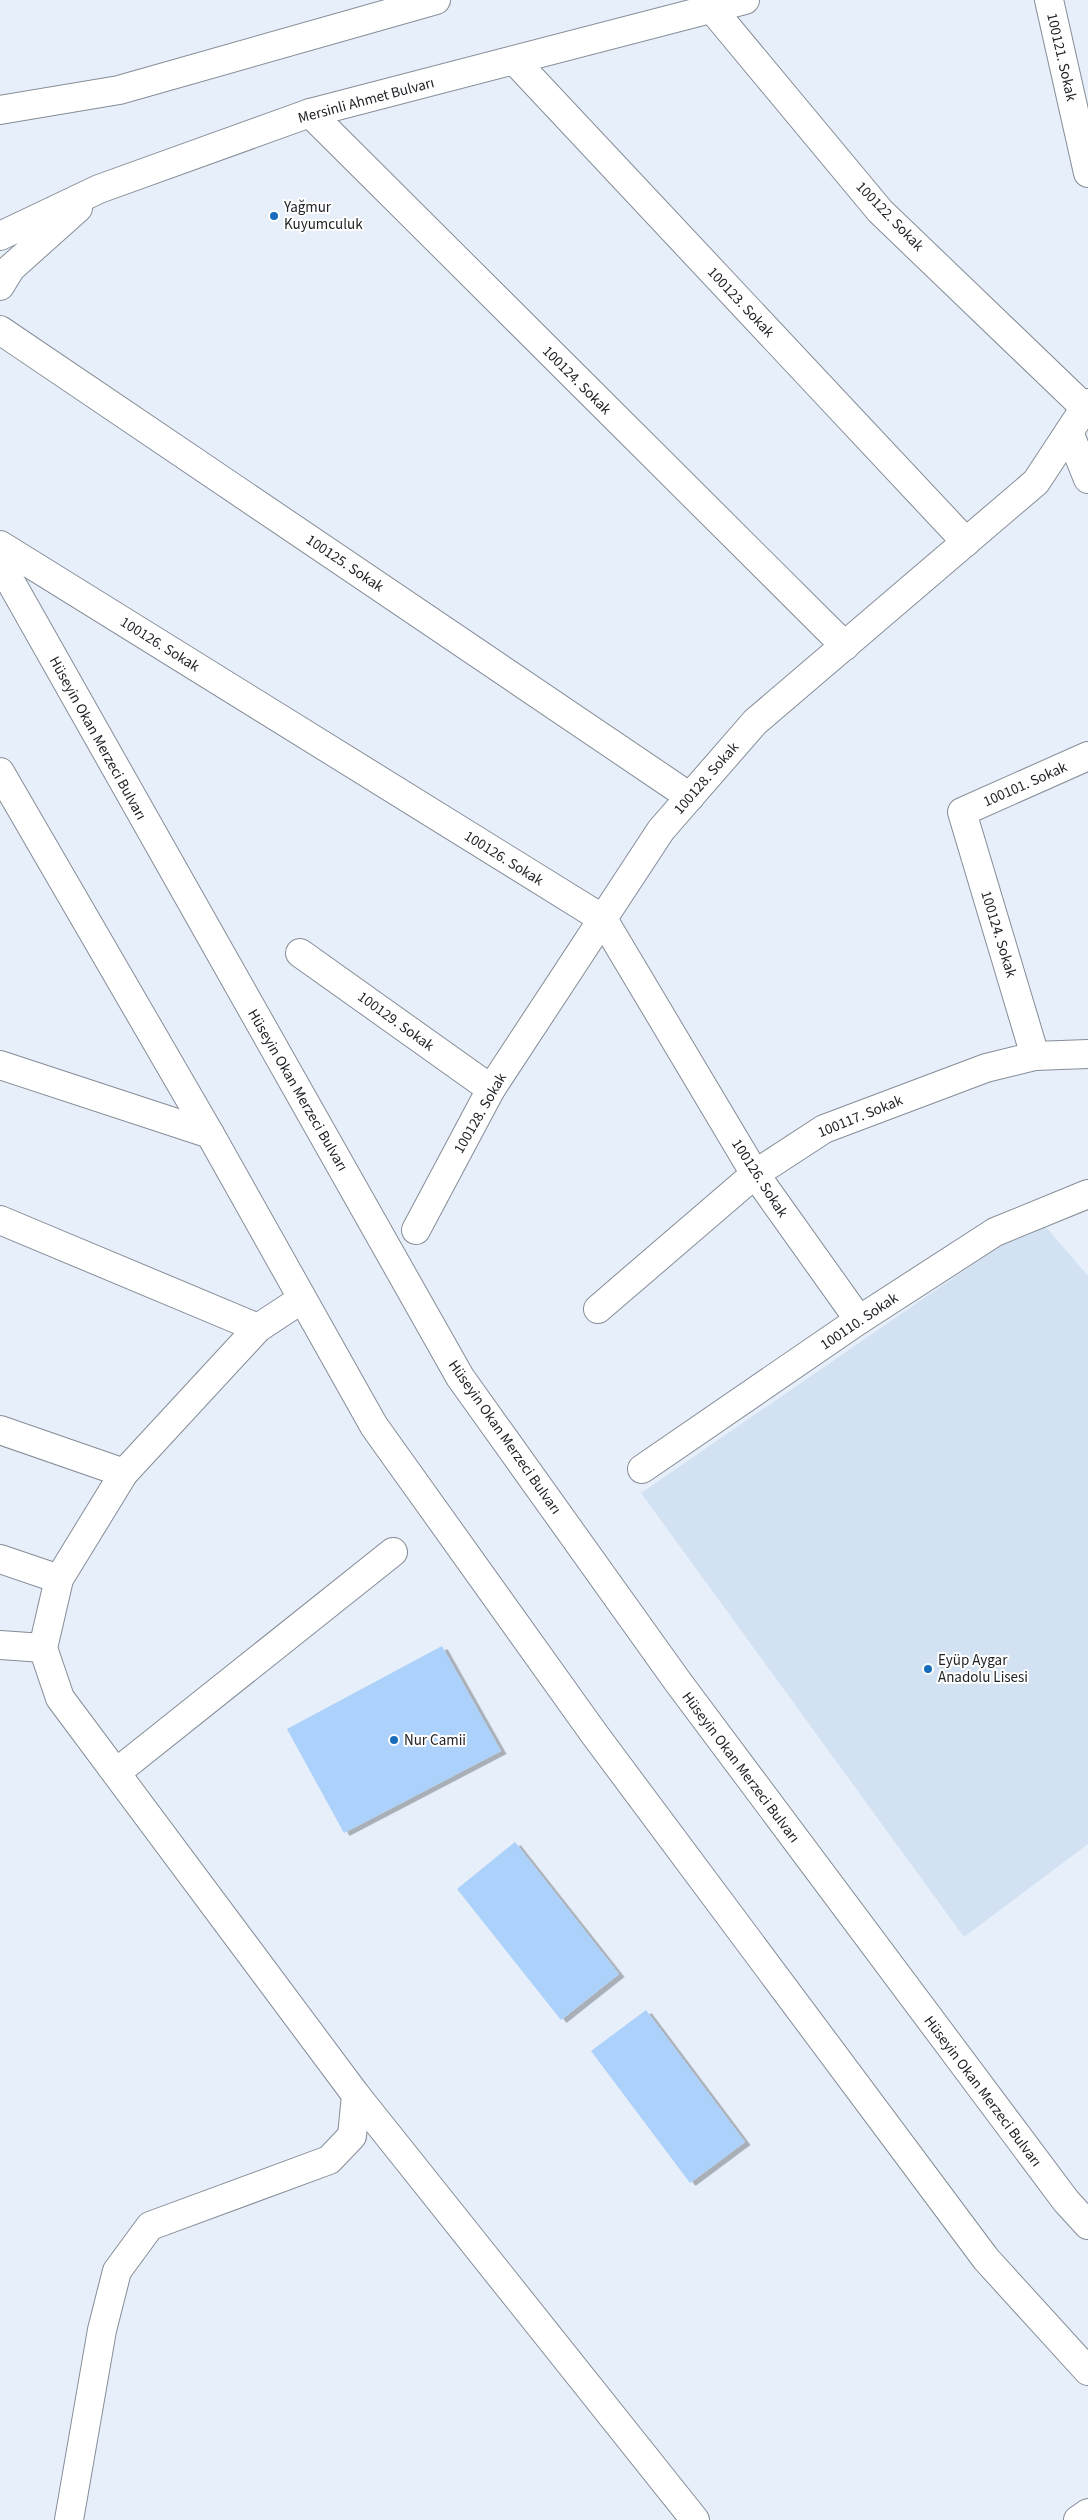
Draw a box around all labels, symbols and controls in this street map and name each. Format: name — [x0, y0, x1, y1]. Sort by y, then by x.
street label: 100121. Sokak — [1041, 11, 1082, 104]
street label: Mersinli Ahmet Bulvarı — [296, 72, 437, 129]
street label: 100122. Sokak — [851, 177, 929, 256]
place label: Yağmur Kuyumculuk — [283, 197, 363, 235]
marker: Yağmur Kuyumculuk — [268, 210, 280, 222]
street label: 100123. Sokak — [702, 262, 779, 343]
street label: 100124. Sokak — [537, 341, 616, 420]
street label: 100125. Sokak — [302, 530, 388, 598]
street label: 100126. Sokak — [116, 612, 204, 677]
street label: Hüseyin Okan Merzeci Bulvarı — [44, 653, 151, 824]
street label: 100128. Sokak — [669, 737, 744, 819]
street label: 100101. Sokak — [980, 756, 1071, 812]
street label: 100126. Sokak — [460, 826, 548, 891]
street label: 100124. Sokak — [975, 888, 1022, 981]
street label: 100129. Sokak — [353, 986, 439, 1057]
street label: Hüseyin Okan Merzeci Bulvarı — [242, 1005, 353, 1175]
street label: 100128. Sokak — [449, 1069, 512, 1157]
street label: 100117. Sokak — [815, 1090, 906, 1143]
street label: 100126. Sokak — [726, 1135, 793, 1222]
street label: 100110. Sokak — [816, 1287, 903, 1355]
street label: Hüseyin Okan Merzeci Bulvarı — [443, 1356, 566, 1519]
place label: Eyüp Aygar Anadolu Lisesi — [938, 1650, 1028, 1688]
marker: Eyüp Aygar Anadolu Lisesi — [922, 1663, 934, 1675]
street label: Hüseyin Okan Merzeci Bulvarı — [677, 1687, 804, 1847]
place label: Nur Camii — [404, 1730, 466, 1751]
marker: Nur Camii — [388, 1734, 400, 1746]
street label: Hüseyin Okan Merzeci Bulvarı — [919, 2011, 1046, 2171]

